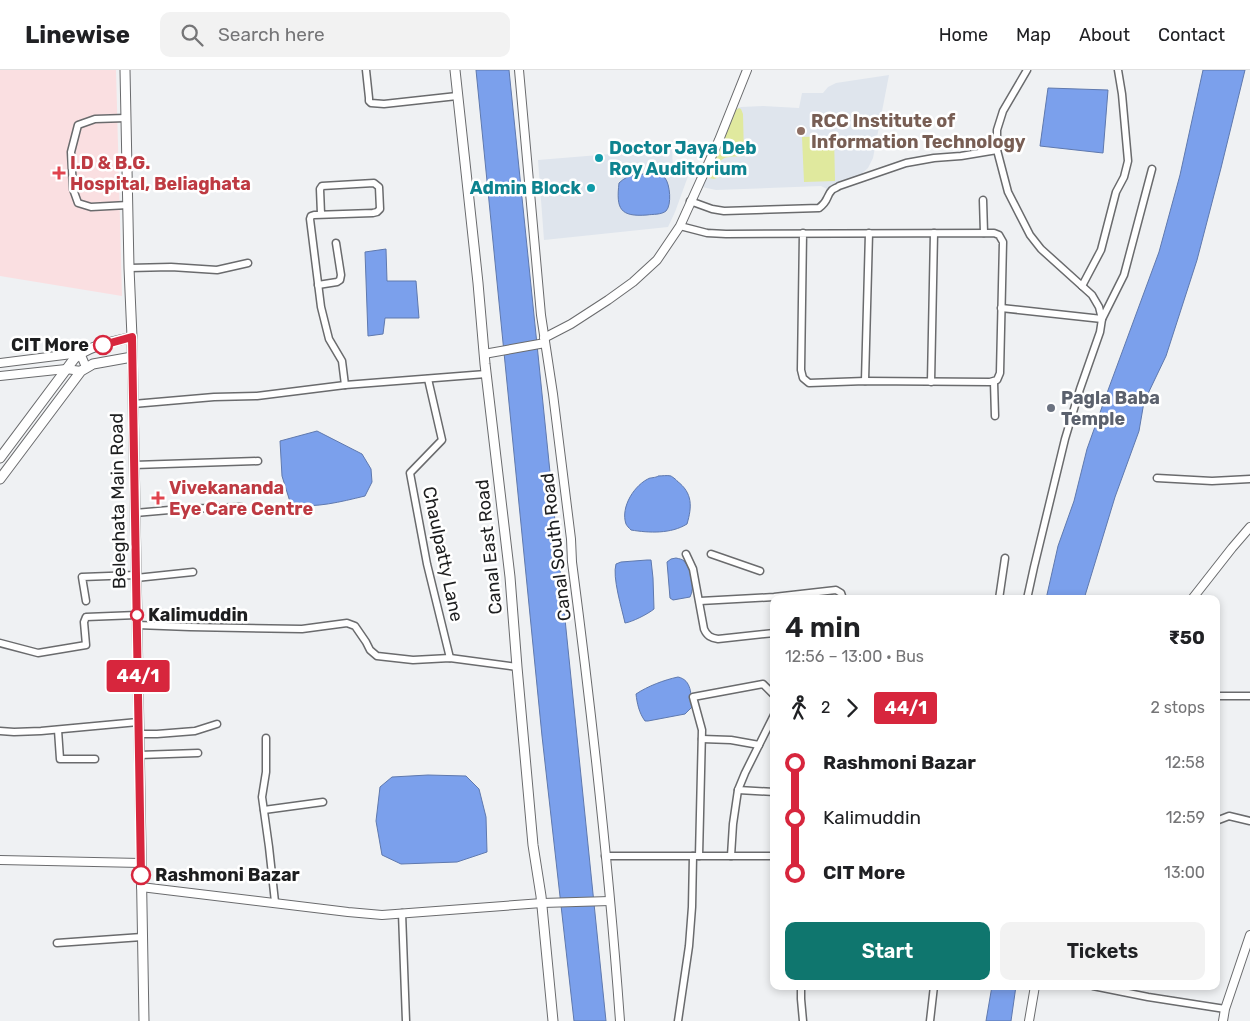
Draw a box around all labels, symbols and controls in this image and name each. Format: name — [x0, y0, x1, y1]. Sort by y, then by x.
search box — [160, 12, 510, 57]
text: Linewise — [25, 21, 130, 49]
icon: search — [178, 21, 206, 49]
text: Search here — [218, 23, 325, 46]
text: Home — [939, 24, 988, 46]
text: Map — [1016, 24, 1051, 46]
text: About — [1079, 24, 1130, 46]
text: Contact — [1158, 24, 1225, 46]
place label: RCC Institute of Information Technology — [811, 110, 1026, 153]
marker: RCC Institute of Information Technology — [795, 125, 807, 137]
place label: Doctor Jaya Deb Roy Auditorium — [609, 137, 757, 180]
place label: I.D & B.G. Hospital, Beliaghata — [70, 152, 251, 195]
marker: Doctor Jaya Deb Roy Auditorium — [593, 152, 605, 164]
marker: I.D & B.G. Hospital, Beliaghata — [52, 166, 66, 180]
place label: Admin Block — [470, 177, 581, 199]
marker: Admin Block — [585, 182, 597, 194]
place label: CIT More — [11, 334, 89, 356]
marker: CIT More — [93, 335, 113, 355]
place label: Pagla Baba Temple — [1061, 387, 1160, 430]
marker: Pagla Baba Temple — [1045, 402, 1057, 414]
street label: Beleghata Main Road — [105, 413, 131, 589]
street label: Canal South Road — [536, 472, 576, 622]
place label: Vivekananda Eye Care Centre — [169, 477, 313, 520]
street label: Canal East Road — [471, 478, 507, 616]
street label: Chaulpatty Lane — [418, 484, 468, 624]
marker: Vivekananda Eye Care Centre — [151, 491, 165, 505]
place label: Kalimuddin — [148, 604, 248, 626]
marker: Kalimuddin — [130, 608, 144, 622]
text: 4 min — [785, 611, 861, 644]
text: ₹50 — [1168, 626, 1205, 649]
text: 12:56 – 13:00 · Bus — [785, 647, 924, 666]
line badge: 44/1 — [103, 660, 173, 692]
text: 44/1 — [117, 665, 159, 687]
icon: walk — [785, 694, 813, 722]
icon: forward — [838, 694, 866, 722]
text: 44/1 — [884, 697, 927, 719]
text: 2 — [821, 698, 830, 717]
text: 2 stops — [1150, 698, 1205, 717]
text: Rashmoni Bazar — [823, 751, 976, 774]
text: 12:58 — [1165, 753, 1205, 772]
text: Kalimuddin — [823, 806, 921, 829]
text: 12:59 — [1166, 808, 1205, 827]
text: CIT More — [823, 861, 905, 884]
text: 13:00 — [1164, 863, 1205, 882]
place label: Rashmoni Bazar — [155, 864, 300, 886]
marker: Rashmoni Bazar — [131, 865, 151, 885]
button: Start — [785, 922, 990, 980]
button: Tickets — [1000, 922, 1205, 980]

